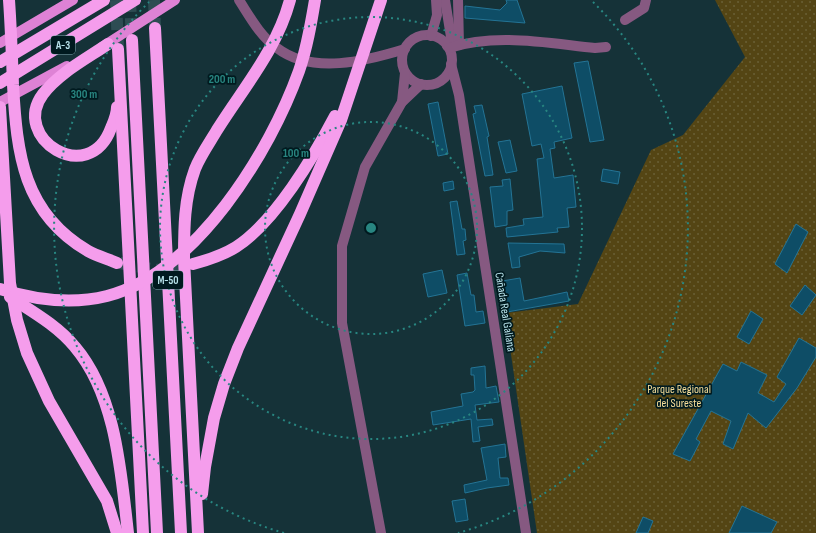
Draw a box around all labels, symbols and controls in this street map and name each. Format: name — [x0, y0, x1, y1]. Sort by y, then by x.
road number: A-3 — [51, 36, 75, 54]
text: 200 m — [209, 72, 235, 87]
text: 300 m — [71, 87, 97, 102]
text: 100 m — [283, 146, 309, 161]
centre of rings — [364, 221, 378, 235]
road number: M-50 — [153, 271, 183, 289]
street label: Cañada Real Galiana — [491, 271, 519, 353]
park label: Parque Regional del Sureste — [647, 382, 711, 411]

